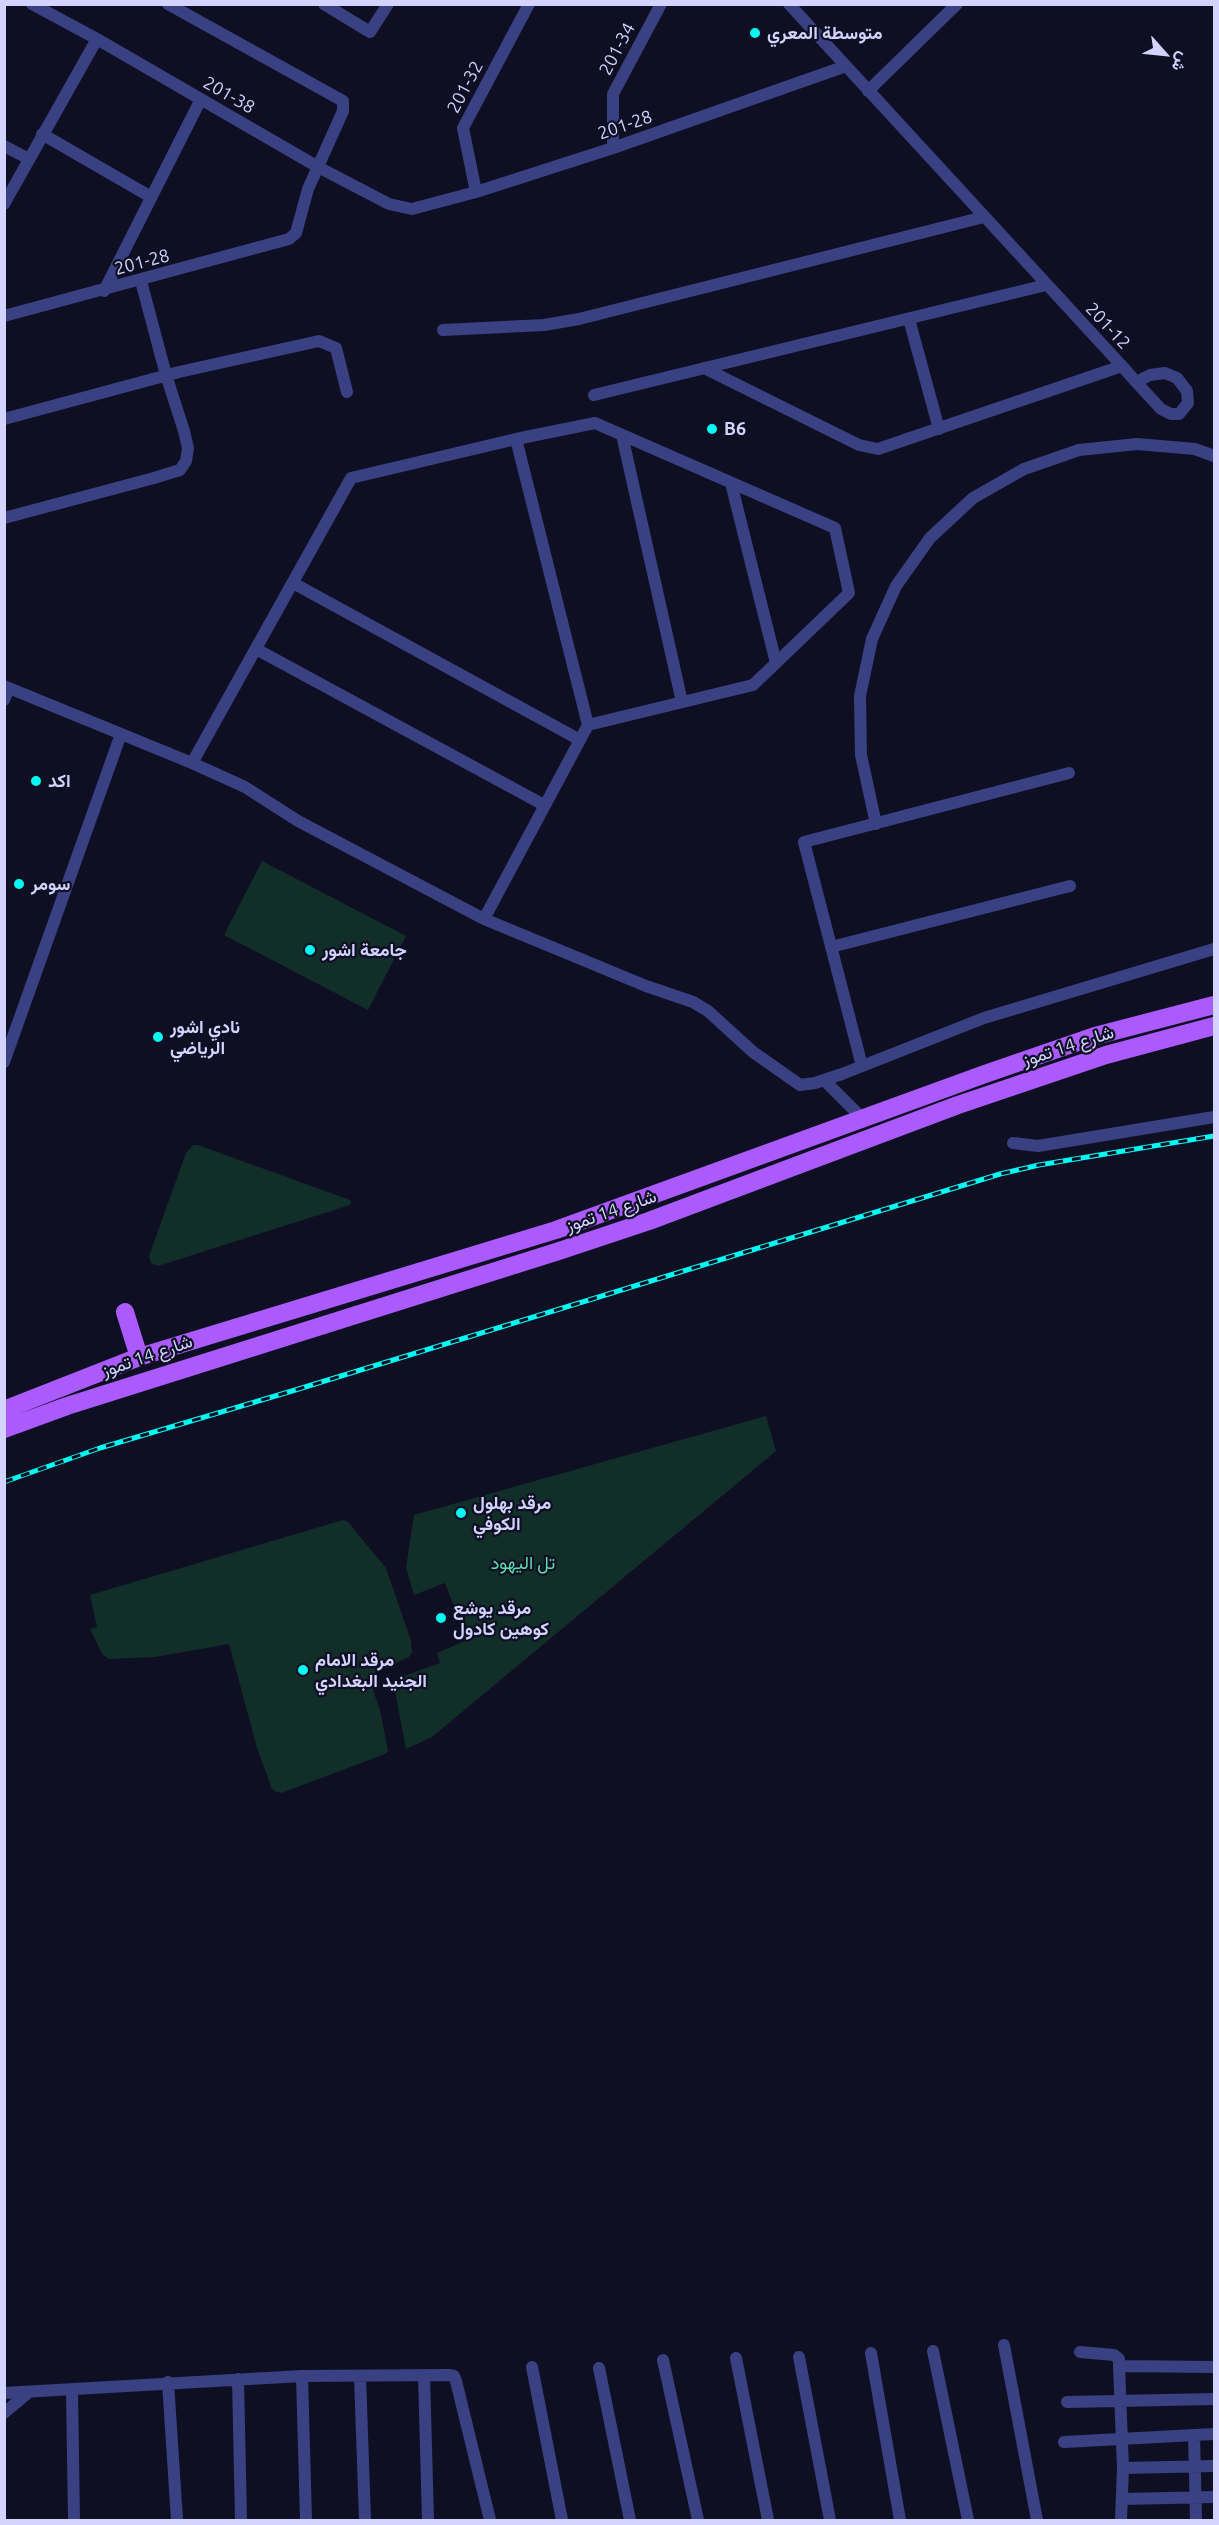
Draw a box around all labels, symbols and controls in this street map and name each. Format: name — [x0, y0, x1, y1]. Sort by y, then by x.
street label: 201-34 — [594, 19, 640, 79]
place label: متوسطة المعري — [767, 22, 883, 44]
north arrow — [1135, 24, 1195, 84]
marker: متوسطة المعري — [748, 26, 762, 40]
text: ش — [1169, 50, 1193, 75]
street label: 201-32 — [442, 57, 488, 117]
street label: 201-38 — [199, 72, 259, 118]
street label: 201-28 — [595, 106, 655, 144]
street label: 201-28 — [112, 244, 172, 280]
street label: 201-12 — [1081, 298, 1135, 354]
place label: B6 — [724, 418, 746, 440]
marker: B6 — [705, 422, 719, 436]
place label: اكد — [48, 770, 71, 792]
marker: اكد — [29, 774, 43, 788]
place label: سومر — [31, 873, 70, 895]
marker: سومر — [12, 877, 26, 891]
place label: جامعة اشور — [322, 939, 407, 961]
marker: جامعة اشور — [303, 943, 317, 957]
place label: نادي اشور الرياضي — [170, 1016, 240, 1058]
street label: شارع 14 تموز — [1020, 1021, 1116, 1071]
marker: نادي اشور الرياضي — [151, 1030, 165, 1044]
street label: شارع 14 تموز — [563, 1185, 659, 1237]
street label: شارع 14 تموز — [99, 1330, 195, 1382]
place label: مرقد بهلول الكوفي — [473, 1492, 551, 1534]
marker: مرقد بهلول الكوفي — [454, 1506, 468, 1520]
park label: تل اليهود — [491, 1552, 555, 1574]
place label: مرقد يوشع كوهين كادول — [453, 1597, 549, 1640]
marker: مرقد يوشع كوهين كادول — [434, 1611, 448, 1625]
place label: مرقد الامام الجنيد البغدادي — [315, 1649, 427, 1692]
marker: مرقد الامام الجنيد البغدادي — [296, 1663, 310, 1677]

